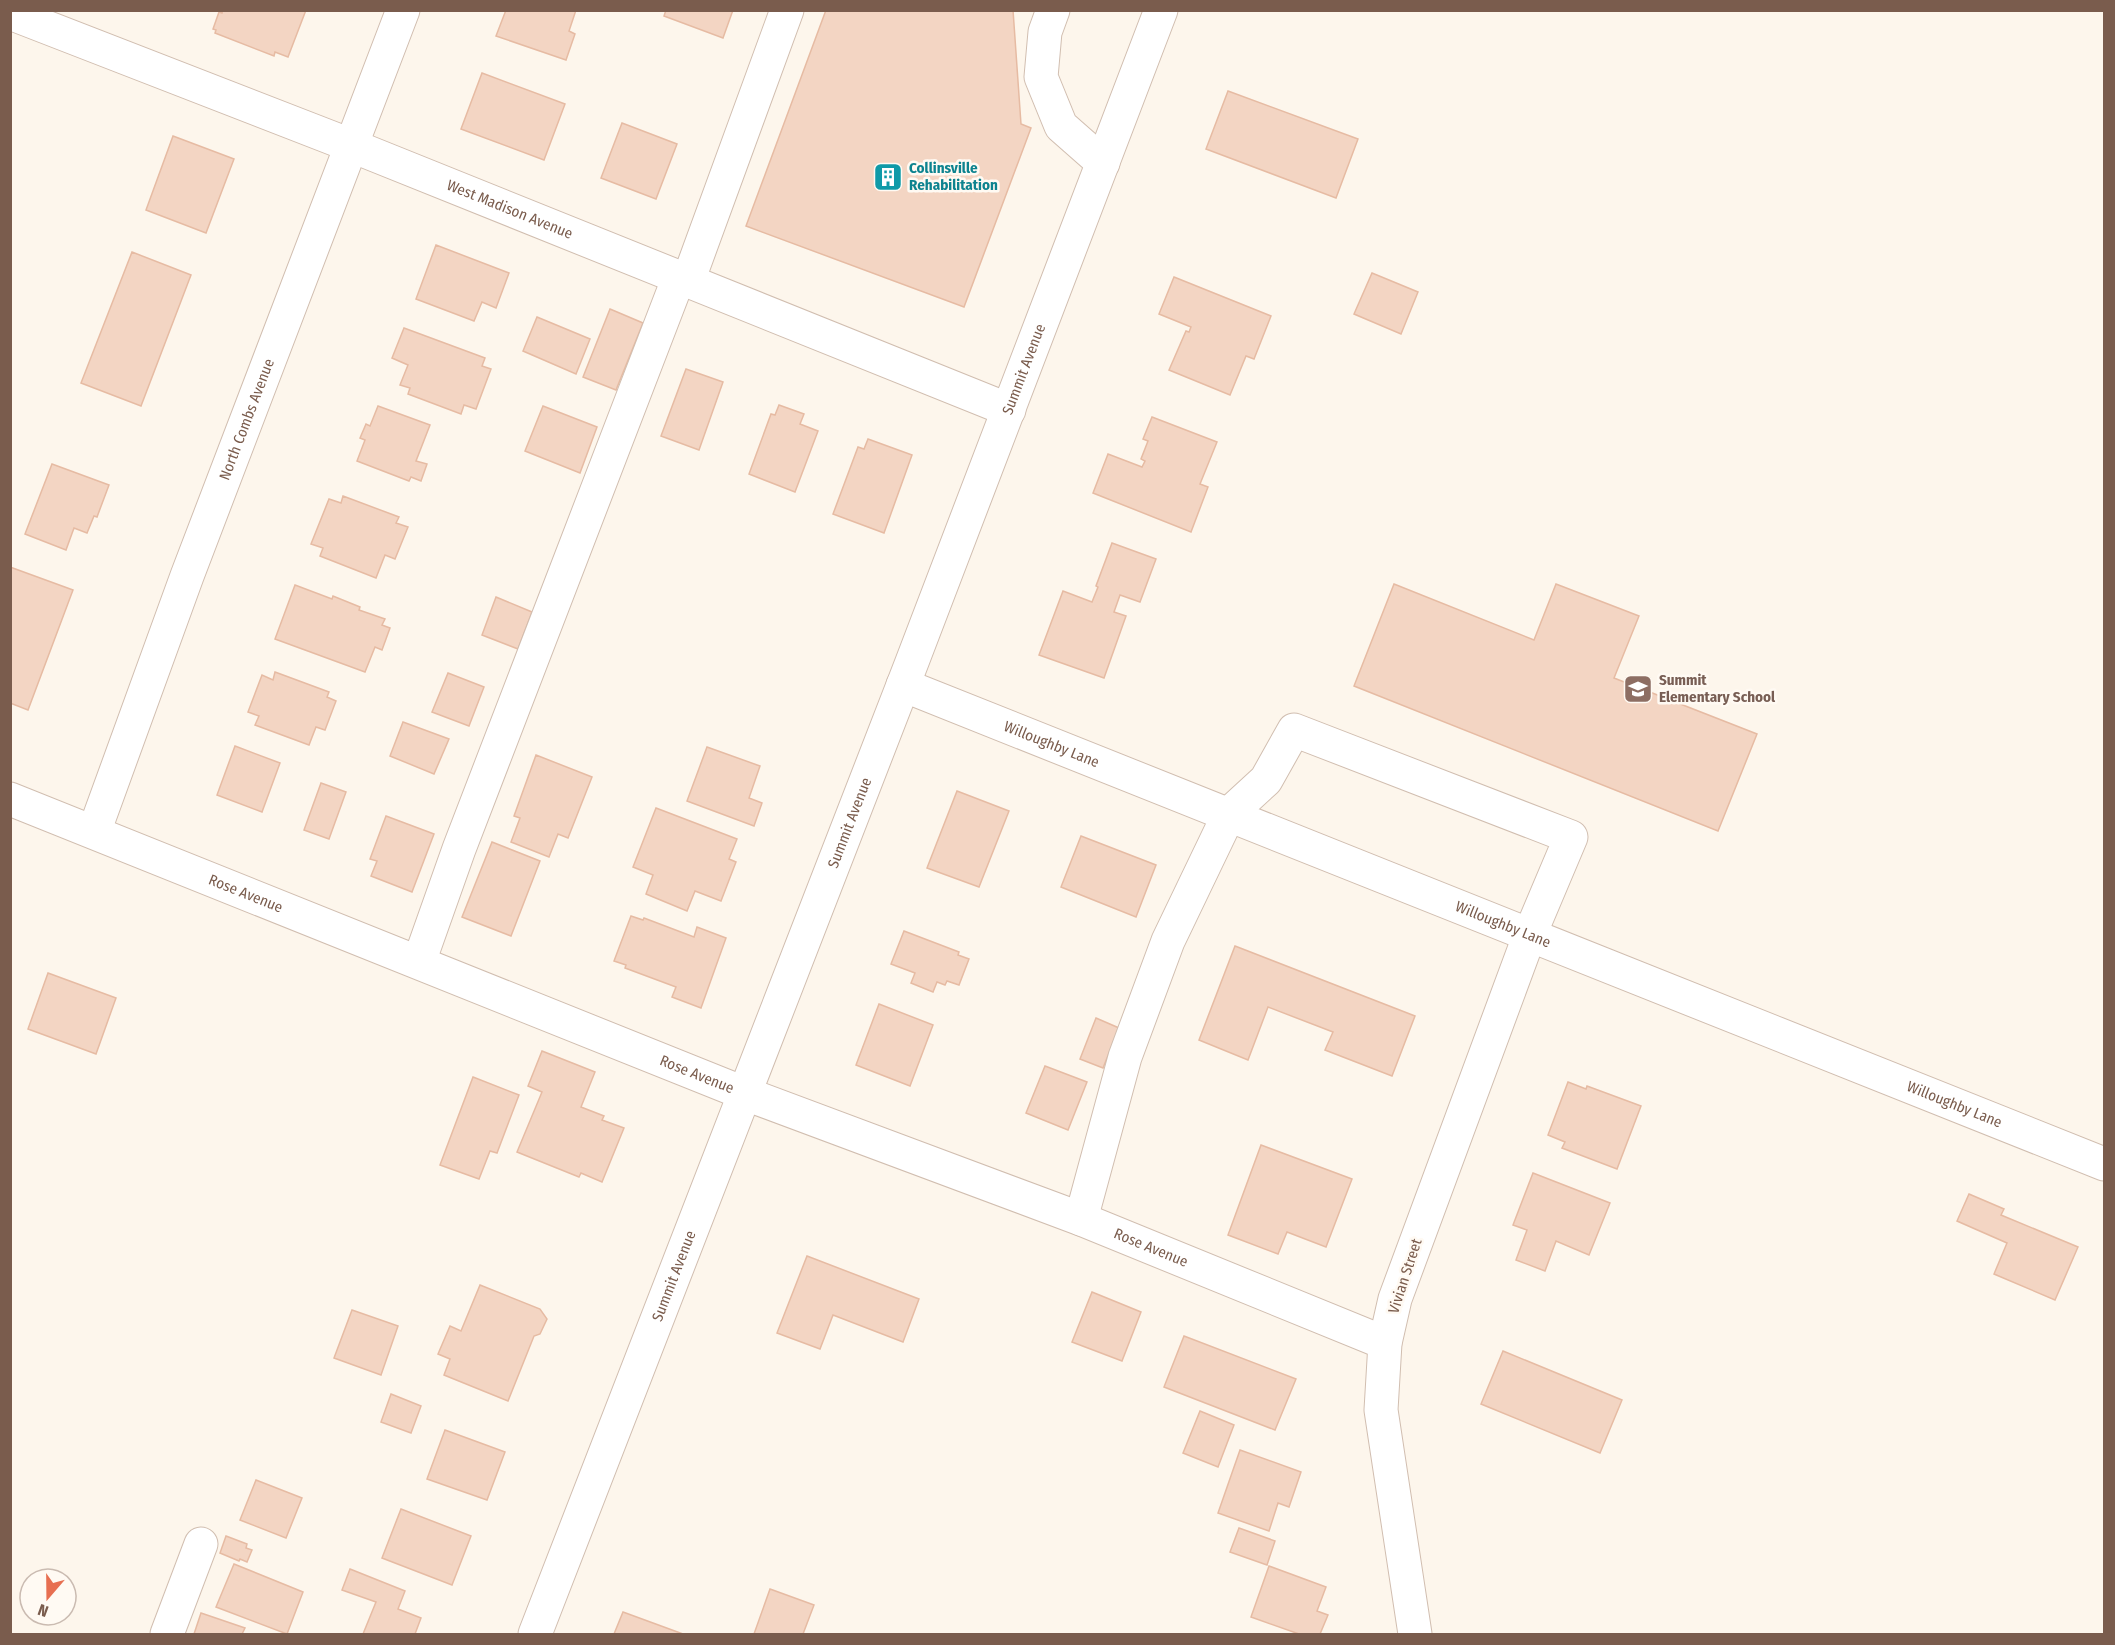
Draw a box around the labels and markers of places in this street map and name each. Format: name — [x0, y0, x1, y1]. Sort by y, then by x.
place label: Collinsville Rehabilitation — [909, 159, 998, 194]
building icon: Collinsville Rehabilitation — [872, 161, 904, 193]
place label: Summit Elementary School — [1659, 671, 1776, 706]
school or university icon: Summit Elementary School — [1622, 673, 1654, 705]

